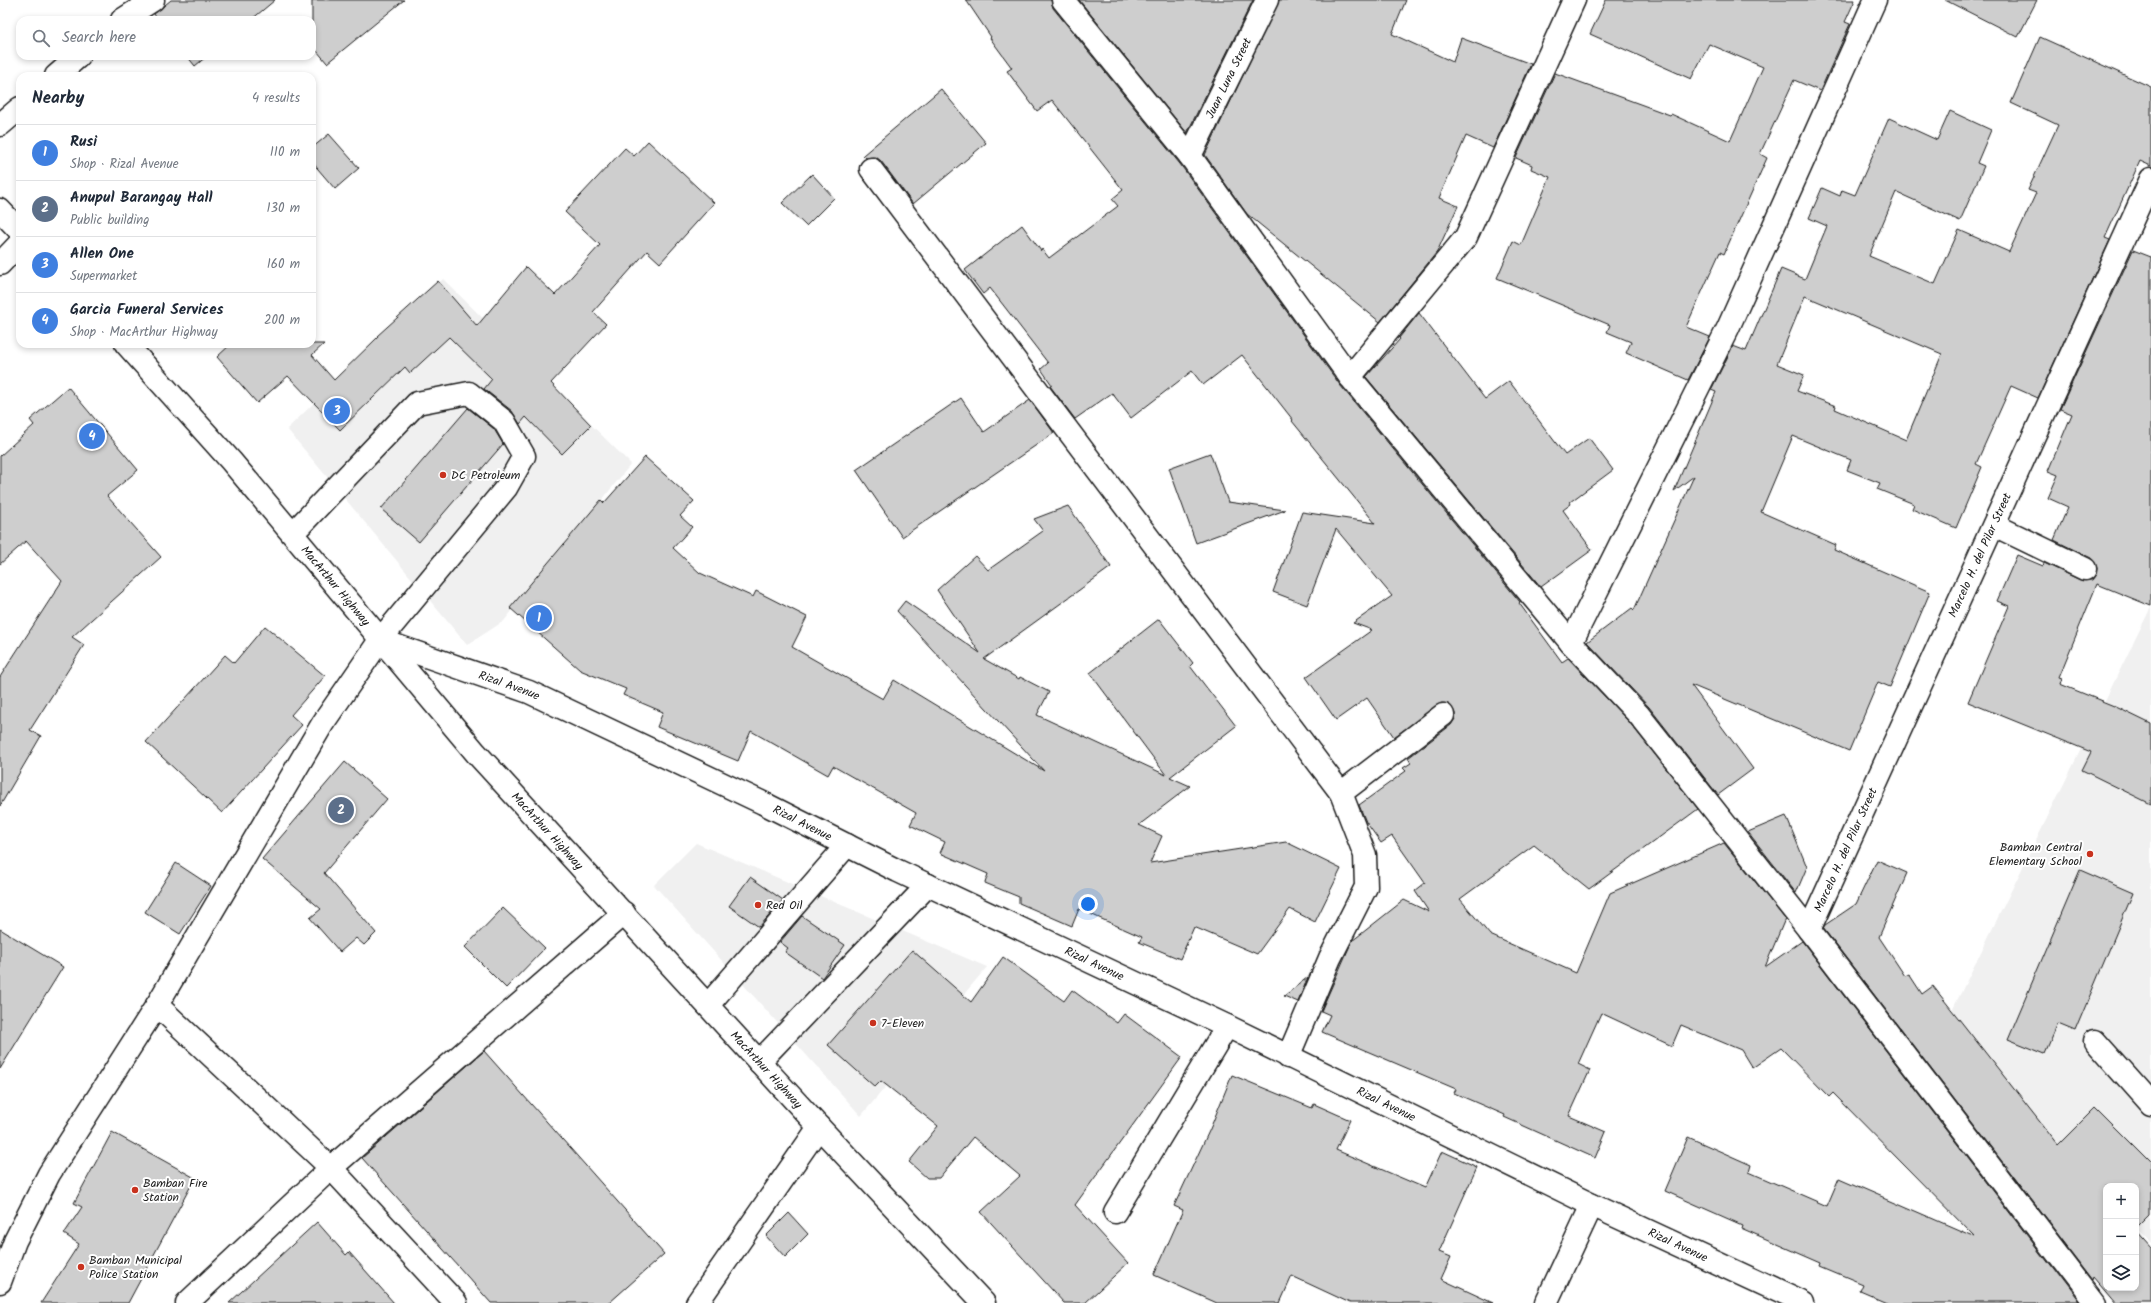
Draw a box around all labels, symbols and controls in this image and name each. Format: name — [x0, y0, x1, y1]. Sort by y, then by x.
search box — [16, 16, 316, 60]
text: Search here — [62, 26, 136, 50]
icon: search — [30, 27, 52, 49]
street label: Juan Luna Street — [1201, 34, 1257, 122]
text: Nearby — [32, 85, 84, 112]
text: 4 results — [252, 88, 300, 109]
text: Rusi — [70, 130, 97, 154]
text: 1 — [43, 142, 47, 163]
text: 110 m — [270, 142, 300, 163]
text: Shop · Rizal Avenue — [70, 154, 179, 175]
text: Anupul Barangay Hall — [70, 186, 212, 210]
text: 2 — [41, 198, 49, 219]
text: 130 m — [266, 198, 300, 219]
text: Public building — [70, 210, 149, 231]
text: Allen One — [70, 242, 134, 266]
text: 3 — [41, 254, 49, 275]
text: 160 m — [267, 254, 300, 275]
text: Supermarket — [70, 266, 137, 287]
text: Garcia Funeral Services — [70, 298, 224, 322]
text: 4 — [41, 310, 49, 331]
text: 200 m — [264, 310, 300, 331]
text: Shop · MacArthur Highway — [70, 322, 218, 343]
pin: 3 — [324, 396, 350, 426]
pin: 4 — [79, 421, 105, 451]
place label: DC Petroleum — [451, 466, 521, 485]
marker: DC Petroleum — [438, 470, 448, 480]
street label: Marcelo H. del Pilar Street — [1944, 489, 2017, 621]
street label: MacArthur Highway — [296, 542, 375, 631]
pin: 1 — [526, 603, 552, 633]
street label: Rizal Avenue — [476, 666, 543, 706]
street label: Marcelo H. del Pilar Street — [1809, 784, 1883, 916]
street label: MacArthur Highway — [506, 788, 588, 875]
pin: 2 — [328, 795, 354, 825]
street label: Rizal Avenue — [769, 800, 836, 846]
place label: Bamban Central Elementary School — [1989, 838, 2082, 871]
marker: Bamban Central Elementary School — [2085, 849, 2095, 859]
your location — [1078, 894, 1098, 914]
place label: Red Oil — [766, 896, 802, 915]
marker: Red Oil — [753, 900, 763, 910]
street label: Rizal Avenue — [1061, 942, 1128, 986]
place label: 7-Eleven — [881, 1014, 924, 1033]
marker: 7-Eleven — [868, 1018, 878, 1028]
street label: MacArthur Highway — [725, 1027, 807, 1113]
street label: Rizal Avenue — [1353, 1082, 1419, 1127]
place label: Bamban Fire Station — [143, 1174, 208, 1207]
map controls — [2103, 1183, 2139, 1291]
button: + — [2103, 1183, 2139, 1219]
marker: Bamban Fire Station — [130, 1185, 140, 1195]
button: − — [2103, 1219, 2139, 1255]
street label: Rizal Avenue — [1645, 1223, 1711, 1268]
place label: Bamban Municipal Police Station — [89, 1251, 182, 1284]
button: layers — [2103, 1255, 2139, 1291]
marker: Bamban Municipal Police Station — [76, 1262, 86, 1272]

